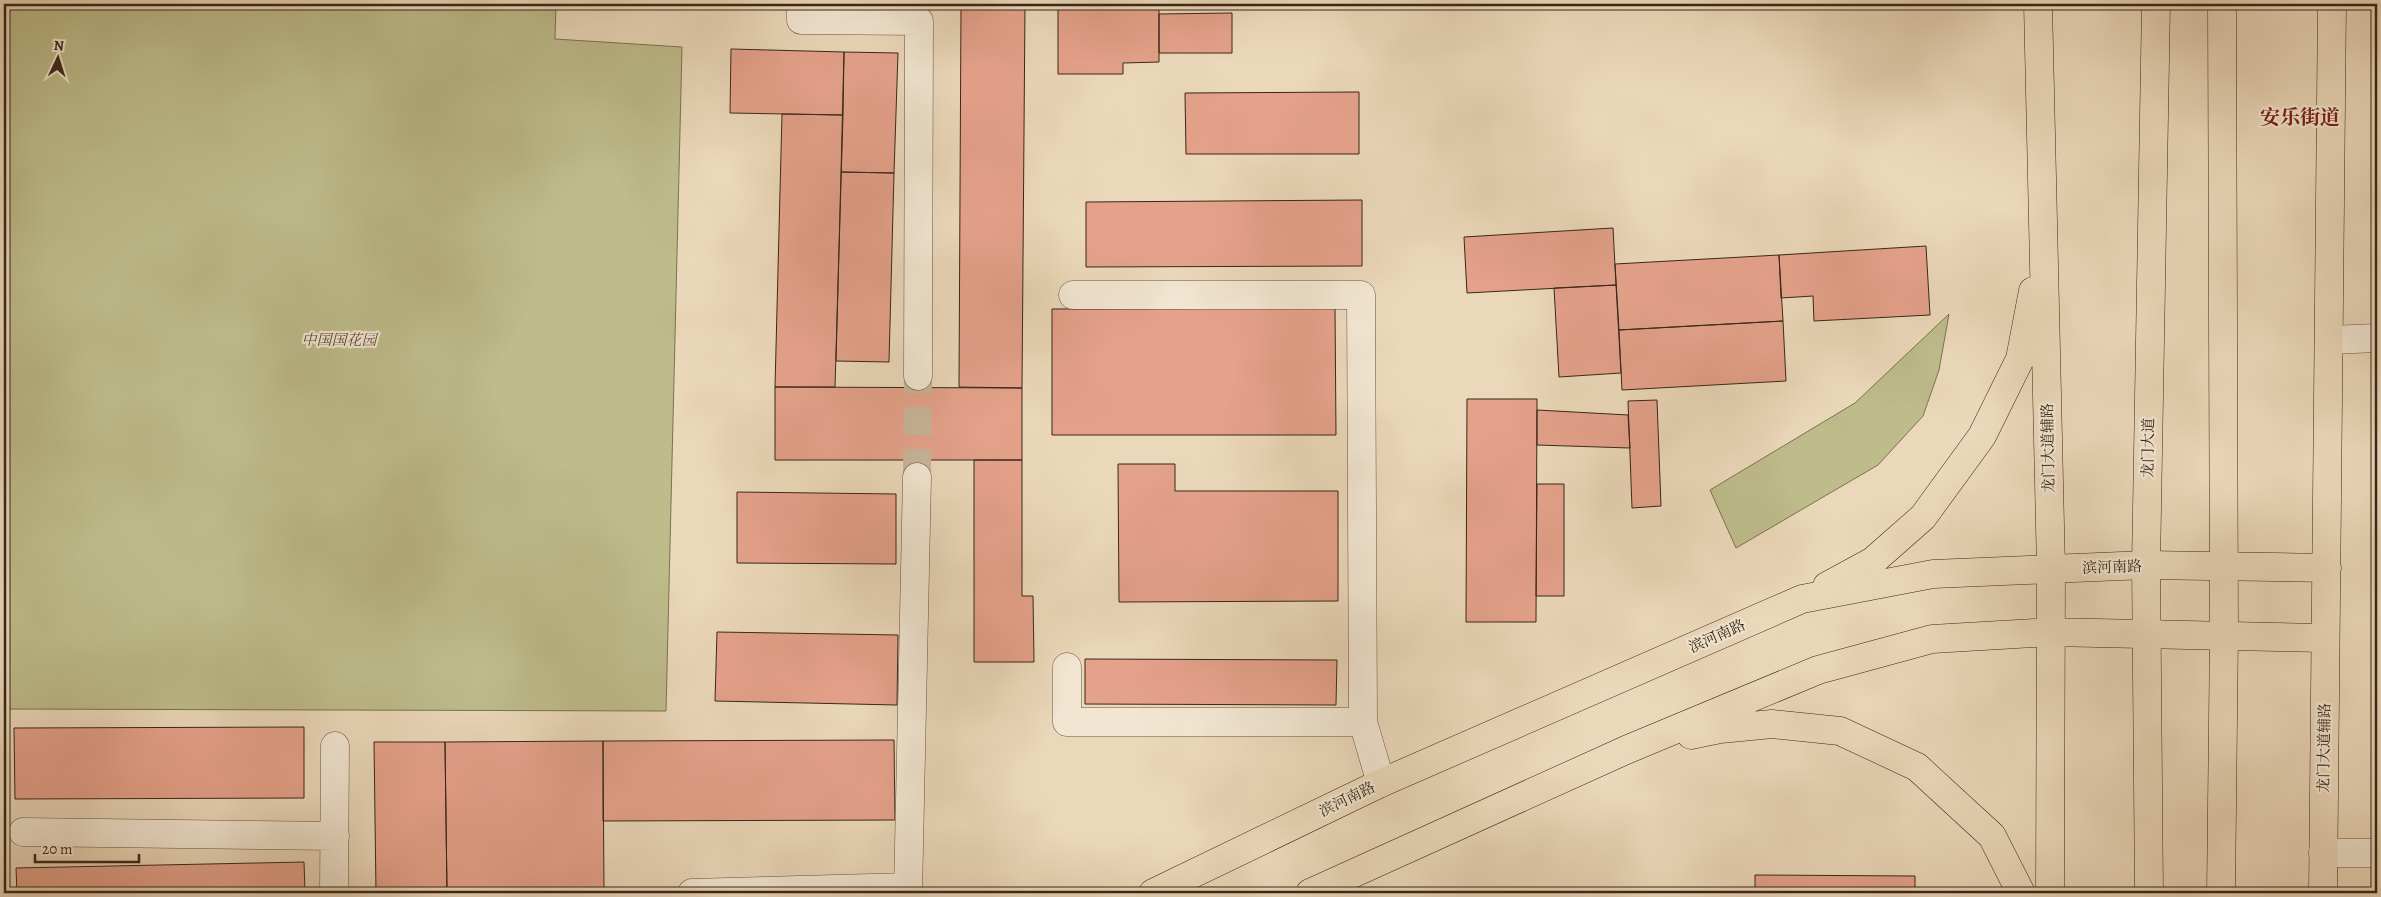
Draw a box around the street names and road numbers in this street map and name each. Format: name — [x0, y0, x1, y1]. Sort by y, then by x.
street label: 龙门大道辅路 — [2037, 403, 2059, 493]
street label: 龙门大道 — [2137, 418, 2159, 478]
street label: 滨河南路 — [2082, 556, 2142, 578]
street label: 滨河南路 — [1686, 615, 1748, 657]
street label: 龙门大道辅路 — [2313, 703, 2335, 793]
street label: 滨河南路 — [1316, 777, 1378, 821]

